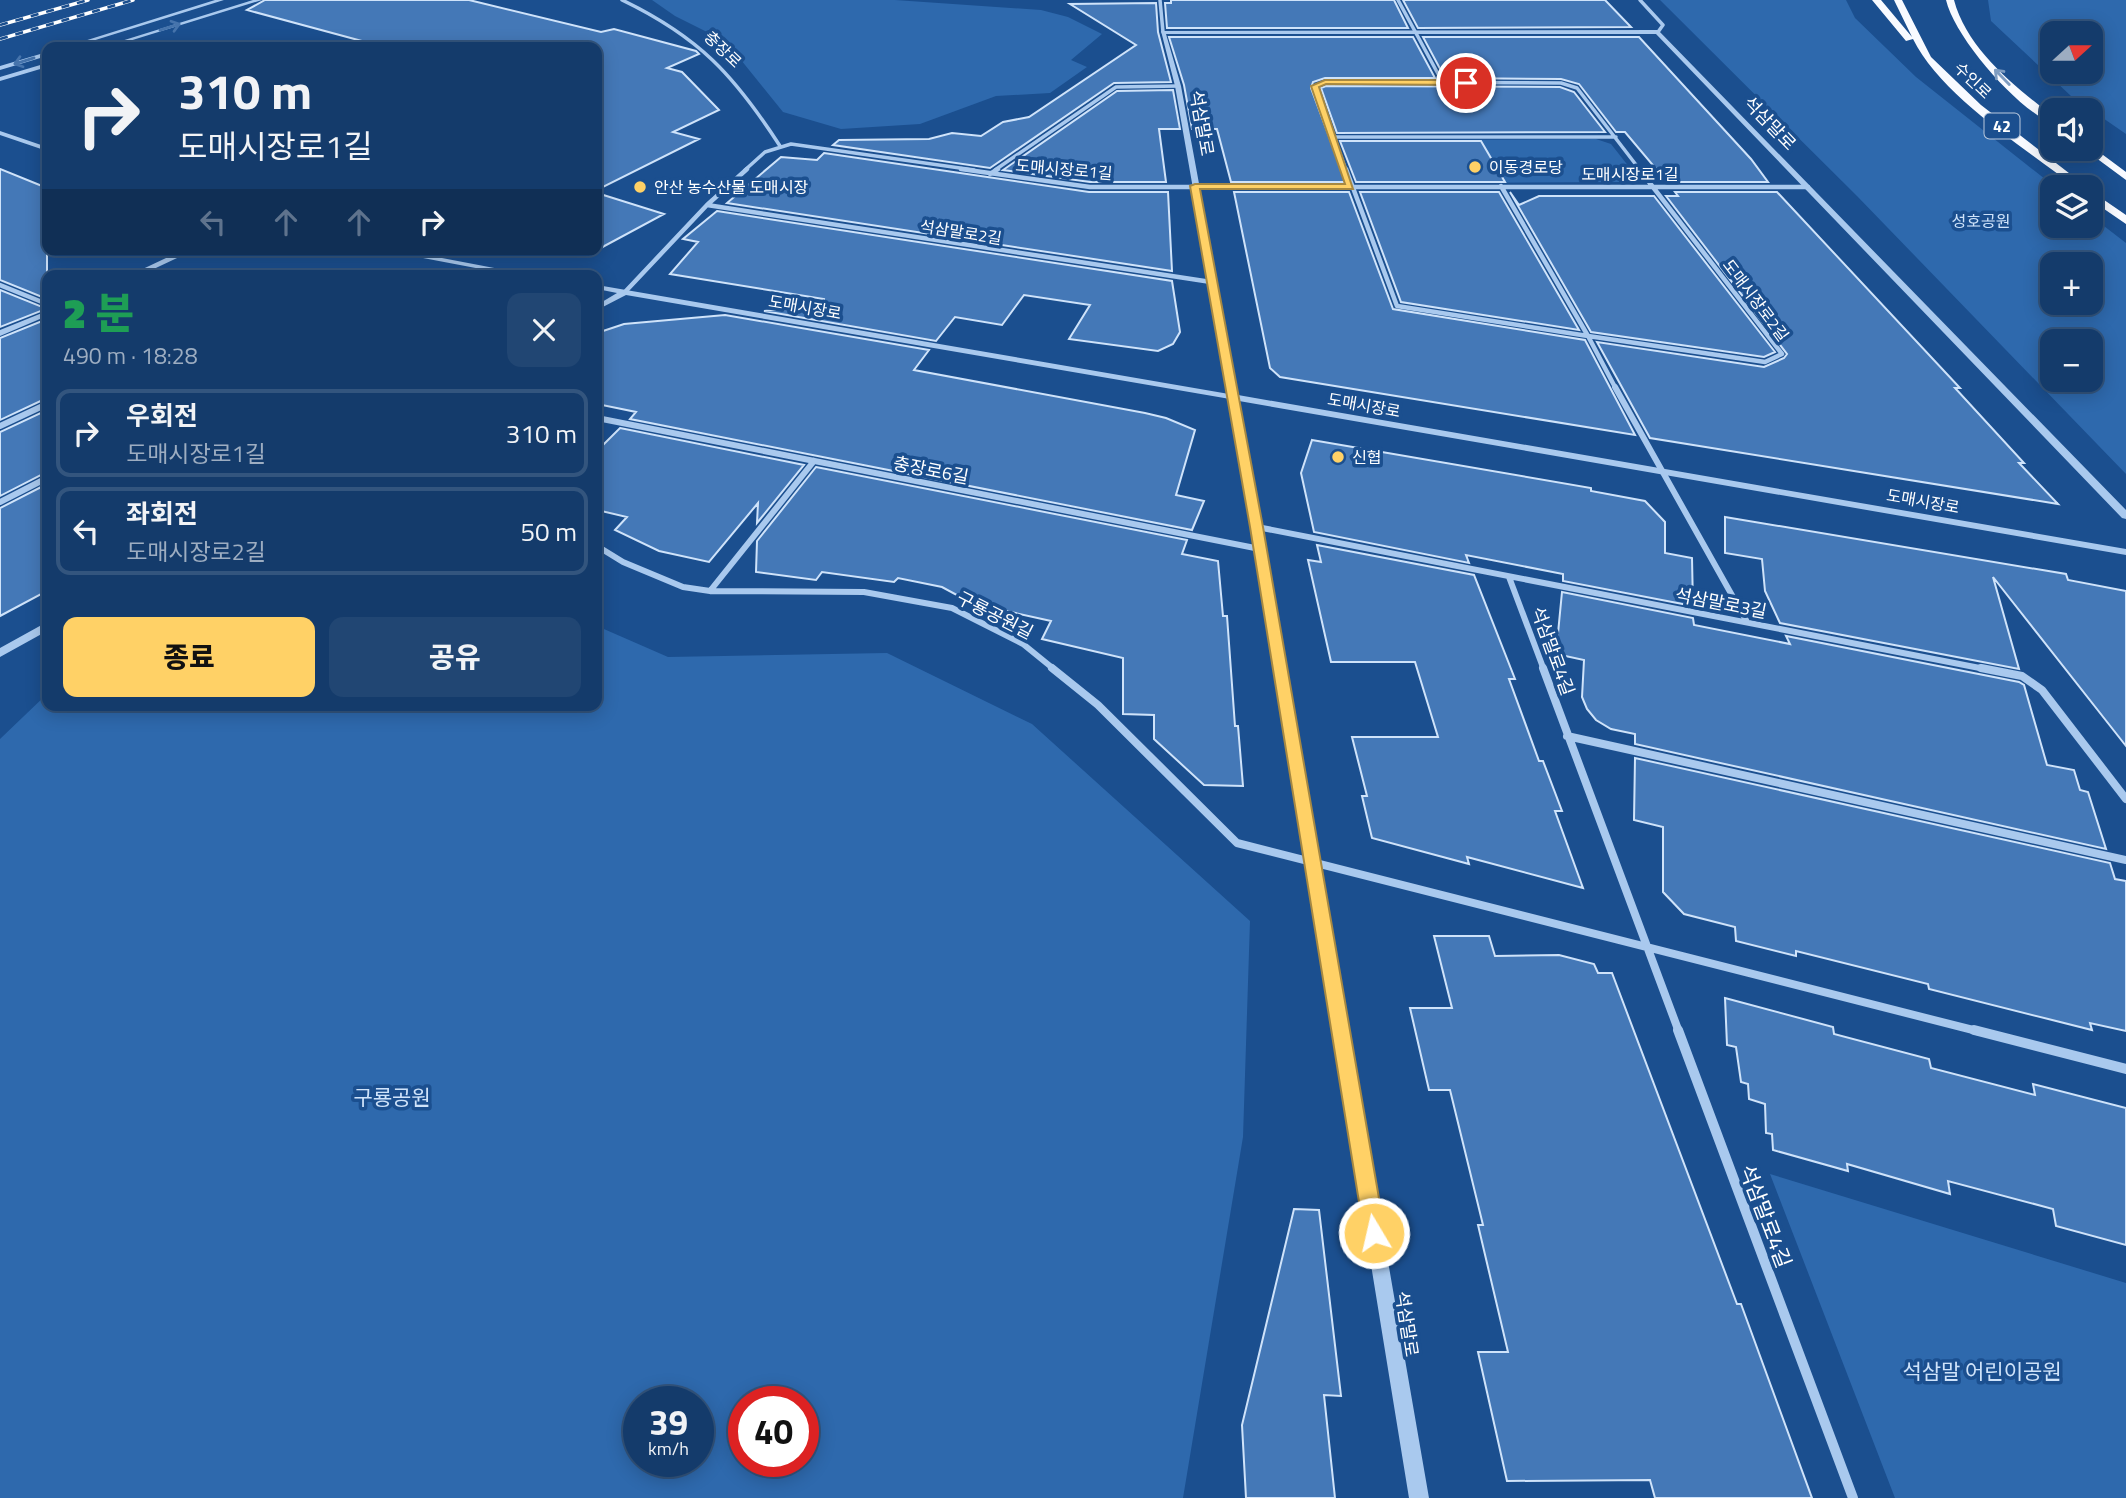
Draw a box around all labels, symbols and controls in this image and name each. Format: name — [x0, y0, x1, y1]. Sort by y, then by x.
one-way arrow — [159, 20, 181, 33]
north arrow — [2040, 21, 2104, 84]
map controls — [2040, 21, 2103, 392]
street label: 충장로 — [699, 25, 747, 73]
text: 310 m — [178, 53, 312, 128]
pin — [1436, 53, 1496, 113]
one-way arrow — [13, 56, 35, 68]
street label: 수인로 — [1949, 56, 1997, 104]
icon: arrive — [1447, 64, 1485, 102]
one-way arrow — [1993, 68, 2010, 85]
icon: right — [63, 70, 154, 161]
street label: 석삼말로 — [1183, 88, 1221, 158]
street label: 석삼말로 — [1737, 90, 1803, 156]
button: sound — [2040, 98, 2103, 161]
road number: 42 — [1984, 114, 2020, 138]
text: 도매시장로1길 — [178, 122, 373, 170]
street label: 도매시장로1길 — [1014, 153, 1114, 185]
place label: 이동경로당 — [1489, 155, 1563, 179]
marker: 이동경로당 — [1467, 159, 1483, 175]
street label: 도매시장로1길 — [1581, 162, 1679, 186]
place label: 안산 농수산물 도매시장 — [654, 175, 809, 199]
button: layers — [2040, 175, 2103, 238]
marker: 안산 농수산물 도매시장 — [632, 179, 648, 195]
icon: left — [194, 203, 232, 241]
icon: ahead — [267, 203, 305, 241]
icon: ahead — [340, 203, 378, 241]
icon: right — [413, 203, 451, 241]
park label: 성호공원 — [1952, 209, 2010, 233]
street label: 석삼말로2길 — [918, 214, 1004, 250]
button: + — [2040, 252, 2103, 315]
street label: 도매시장로2길 — [1717, 254, 1795, 346]
text: 2 분 — [63, 280, 134, 344]
street label: 도매시장로 — [767, 289, 844, 325]
button: close — [507, 293, 581, 367]
button: − — [2040, 329, 2103, 392]
text: 490 m · 18:28 — [63, 338, 198, 373]
street label: 도매시장로 — [1326, 387, 1403, 423]
text: 우회전 — [126, 396, 198, 435]
icon: right — [67, 414, 105, 452]
text: 310 m — [506, 414, 577, 453]
text: 도매시장로1길 — [126, 436, 266, 471]
place label: 신협 — [1352, 445, 1381, 469]
street label: 충장로6길 — [891, 449, 971, 491]
marker: 신협 — [1330, 449, 1346, 465]
street label: 도매시장로 — [1885, 483, 1962, 519]
text: 좌회전 — [126, 494, 198, 533]
icon: left — [67, 512, 105, 550]
text: 50 m — [520, 512, 577, 551]
text: 도매시장로2길 — [126, 534, 266, 569]
street label: 석삼말로3길 — [1673, 581, 1769, 625]
street label: 구룡공원길 — [952, 584, 1038, 646]
street label: 석삼말로4길 — [1524, 603, 1582, 699]
button: 종료 — [63, 617, 315, 697]
button: 공유 — [329, 617, 581, 697]
park label: 구룡공원 — [353, 1081, 431, 1113]
street label: 석삼말로4길 — [1732, 1160, 1800, 1272]
position arrow — [1337, 1196, 1411, 1270]
street label: 석삼말로 — [1388, 1289, 1426, 1359]
park label: 석삼말 어린이공원 — [1902, 1355, 2062, 1387]
speed limit sign: 40 — [728, 1386, 819, 1477]
text: 39 — [649, 1395, 688, 1449]
text: km/h — [648, 1435, 689, 1462]

